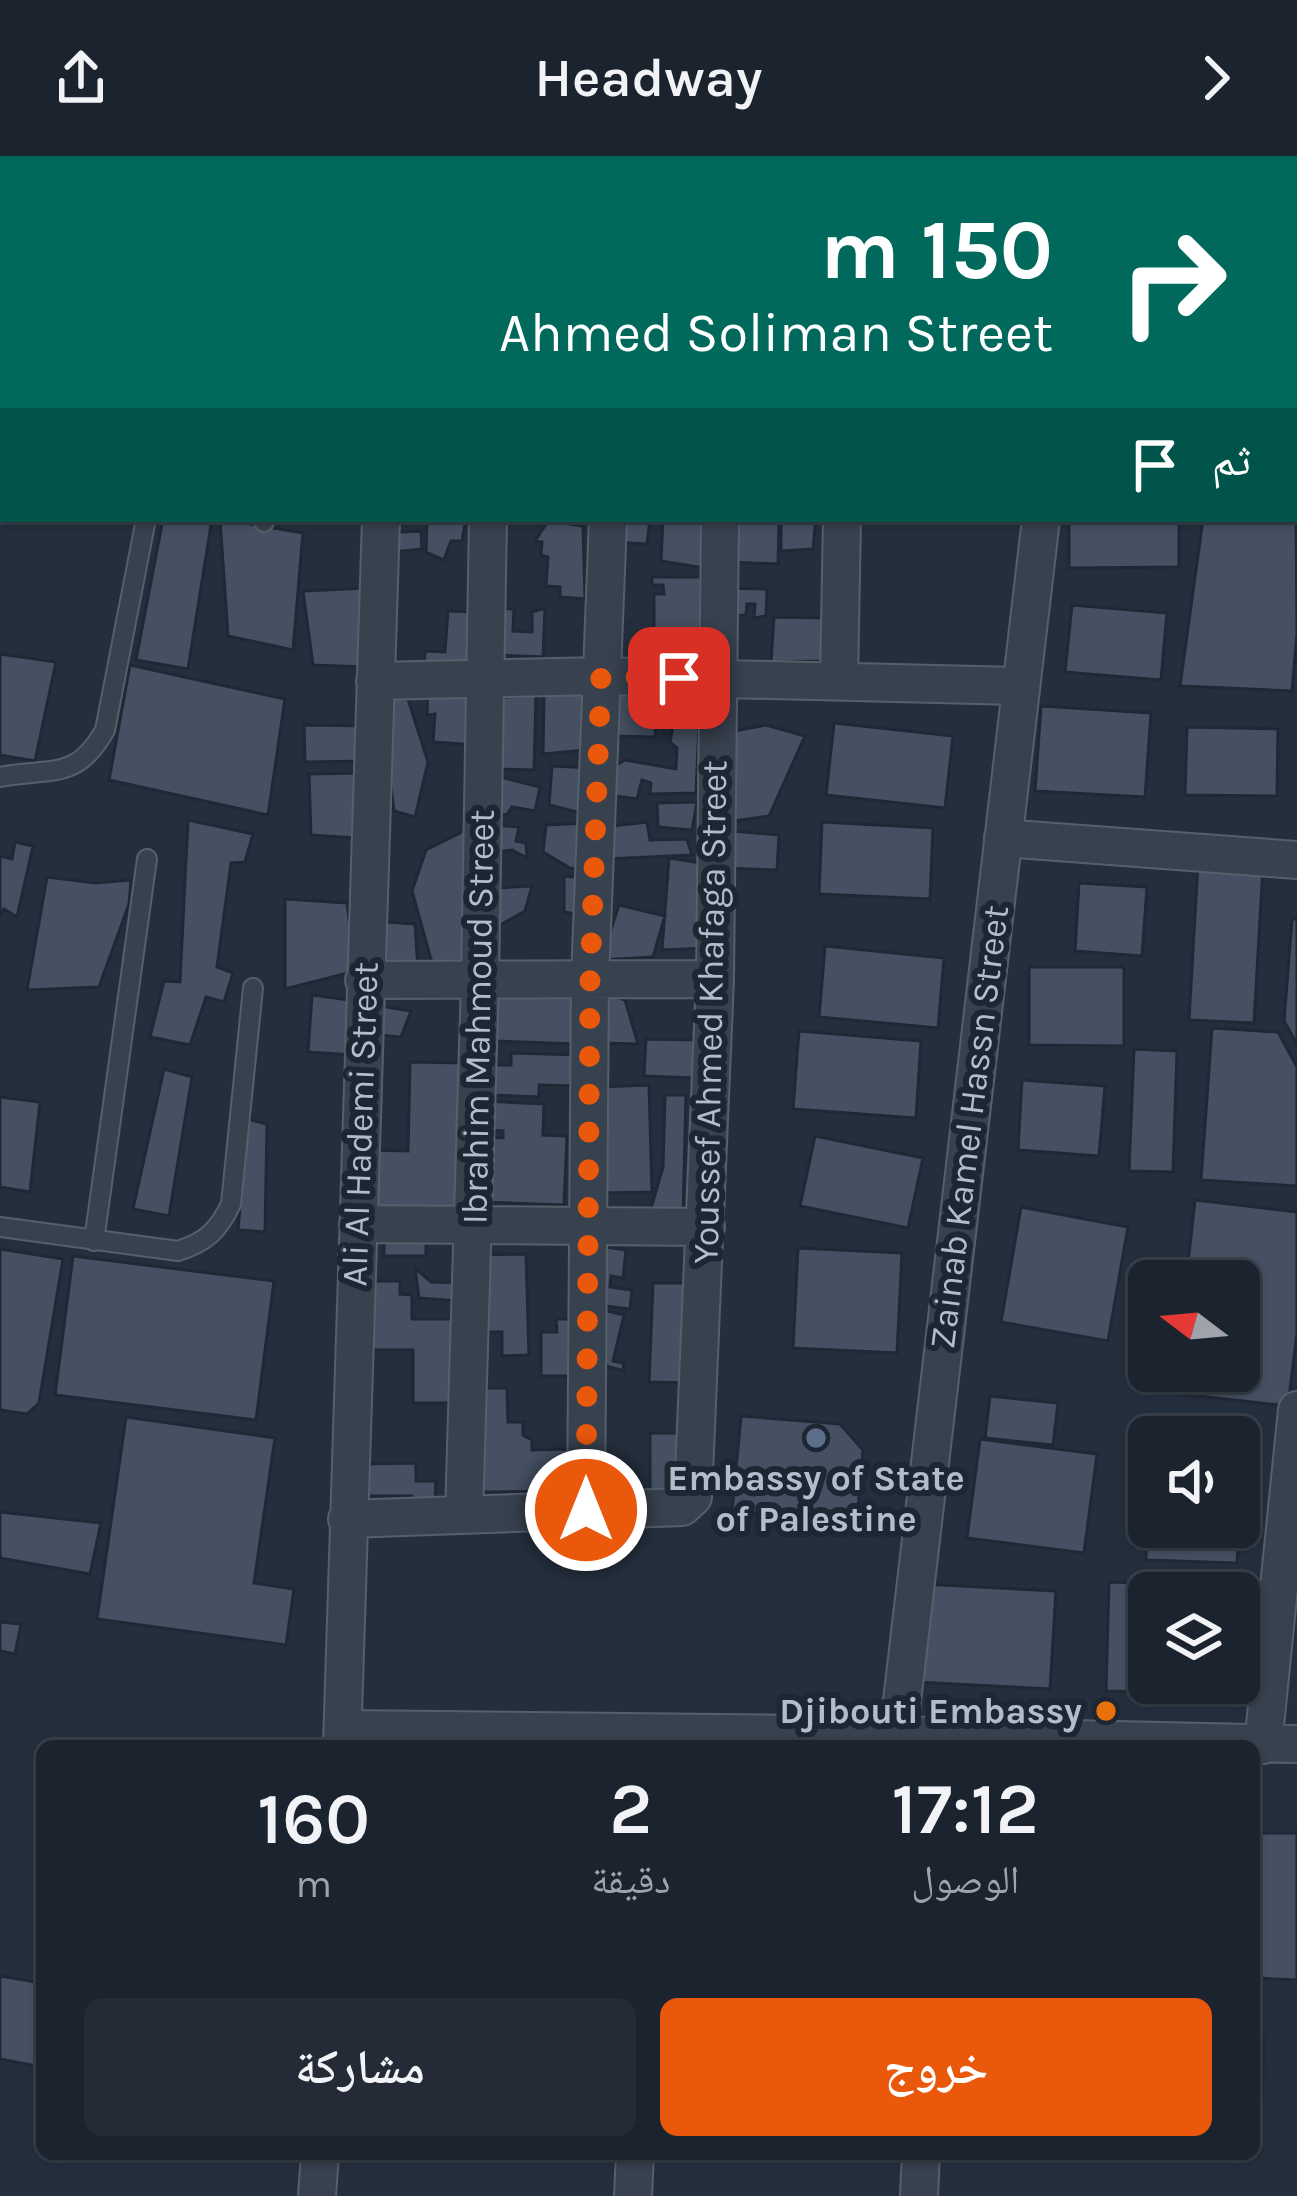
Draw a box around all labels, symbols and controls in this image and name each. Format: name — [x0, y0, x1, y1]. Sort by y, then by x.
icon: share — [48, 45, 114, 111]
icon: forward — [1183, 45, 1249, 111]
text: Headway — [535, 46, 762, 110]
text: 150 m — [820, 201, 1053, 299]
icon: right — [1095, 204, 1251, 360]
text: Ahmed Soliman Street — [499, 301, 1053, 365]
icon: arrive — [1122, 432, 1188, 498]
text: ثم — [1212, 434, 1251, 486]
pin — [628, 627, 730, 729]
icon: arrive — [646, 645, 712, 711]
street label: Youssef Ahmed Khafaga Street — [685, 760, 735, 1264]
street label: Ibrahim Mahmoud Street — [453, 809, 503, 1225]
street label: Zainab Kamel Hassn Street — [921, 903, 1017, 1351]
street label: Ali Al Hademi Street — [333, 961, 387, 1287]
north arrow — [1128, 1260, 1260, 1392]
map controls — [1128, 1260, 1260, 1704]
button: sound — [1128, 1416, 1260, 1548]
marker: Embassy of State of Palestine — [803, 1425, 829, 1451]
position arrow — [523, 1447, 649, 1573]
place label: Embassy of State of Palestine — [667, 1457, 965, 1540]
button: layers — [1128, 1572, 1260, 1704]
place label: Djibouti Embassy — [779, 1690, 1082, 1733]
marker: Djibouti Embassy — [1093, 1698, 1119, 1724]
text: 2 — [609, 1767, 652, 1851]
text: 17:12 — [892, 1767, 1039, 1851]
text: 160 — [257, 1777, 370, 1861]
text: دقيقة — [591, 1857, 671, 1903]
text: الوصول — [911, 1857, 1019, 1903]
text: m — [295, 1861, 332, 1907]
button: مشاركة — [84, 1998, 636, 2136]
button: خروج — [660, 1998, 1212, 2136]

